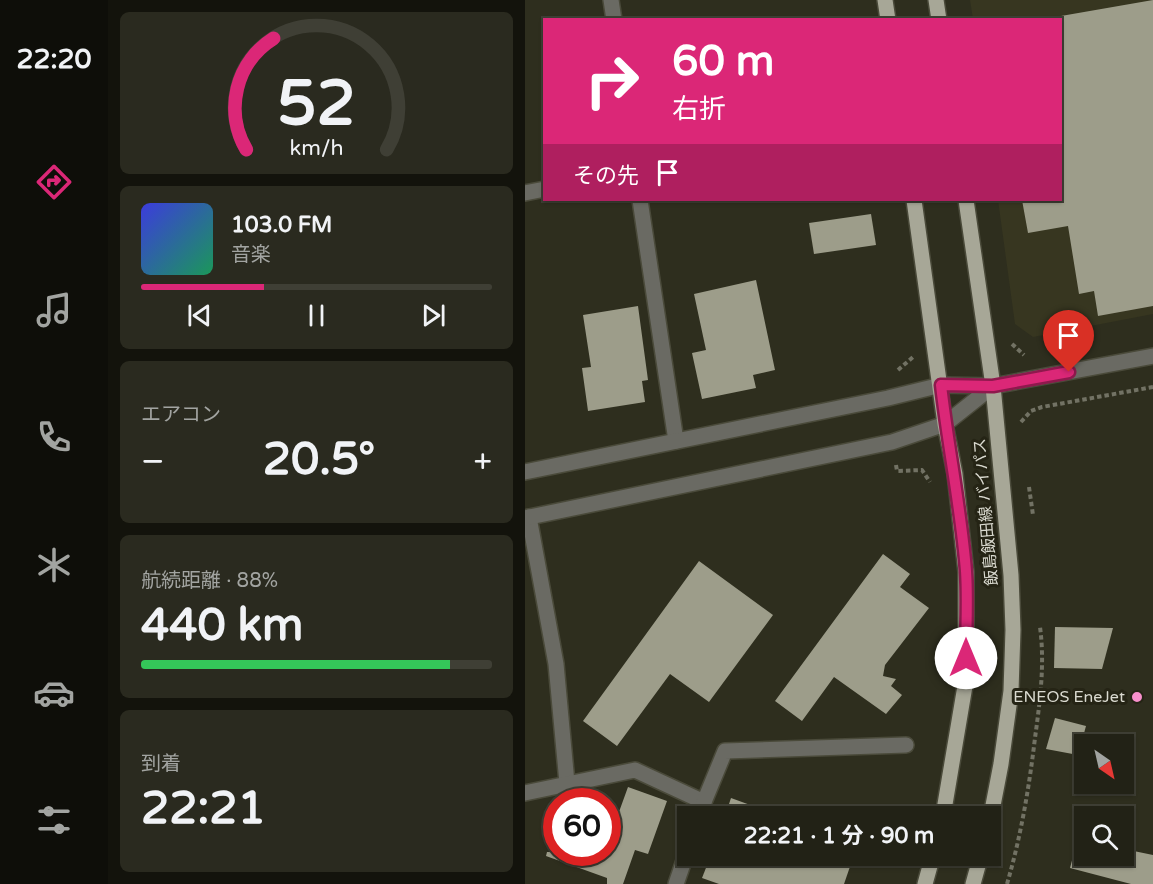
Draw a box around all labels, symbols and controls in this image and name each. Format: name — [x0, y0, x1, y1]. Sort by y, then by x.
text: 60 m — [672, 36, 774, 87]
icon: right — [573, 42, 651, 120]
text: 22:20 — [17, 43, 91, 76]
text: 52 — [277, 67, 356, 142]
text: 右折 — [672, 93, 726, 126]
text: km/h — [290, 136, 343, 162]
icon: arrive — [651, 156, 684, 189]
icon: directions — [33, 161, 75, 203]
text: その先 — [573, 163, 639, 189]
text: 103.0 FM — [231, 212, 332, 238]
text: 音楽 — [231, 243, 271, 267]
icon: music — [33, 289, 75, 331]
icon: previous — [183, 299, 216, 332]
icon: pause — [300, 299, 333, 332]
icon: next — [417, 299, 450, 332]
pin — [1043, 310, 1094, 372]
icon: arrive — [1052, 319, 1085, 352]
text: エアコン — [141, 403, 221, 427]
icon: phone — [33, 416, 75, 458]
text: 20.5° — [263, 433, 375, 487]
street label: 飯島飯田線 バイパス — [970, 437, 1002, 587]
text: − — [141, 442, 165, 481]
text: + — [473, 442, 492, 481]
icon: climate — [33, 544, 75, 586]
text: 航続距離 · 88% — [141, 569, 278, 593]
text: 440 km — [141, 599, 303, 653]
position arrow — [934, 626, 998, 690]
icon: car — [33, 672, 75, 714]
place label: ENEOS EneJet — [1013, 687, 1125, 707]
marker: ENEOS EneJet — [1130, 690, 1144, 704]
north arrow — [1074, 734, 1134, 794]
map controls — [1074, 734, 1134, 866]
text: 到着 — [141, 752, 181, 776]
text: 22:21 — [141, 782, 266, 836]
speed limit sign: 60 — [543, 788, 621, 866]
icon: filters — [33, 799, 75, 841]
button: search — [1074, 806, 1134, 866]
text: 22:21 · 1 分 · 90 m — [744, 823, 934, 849]

